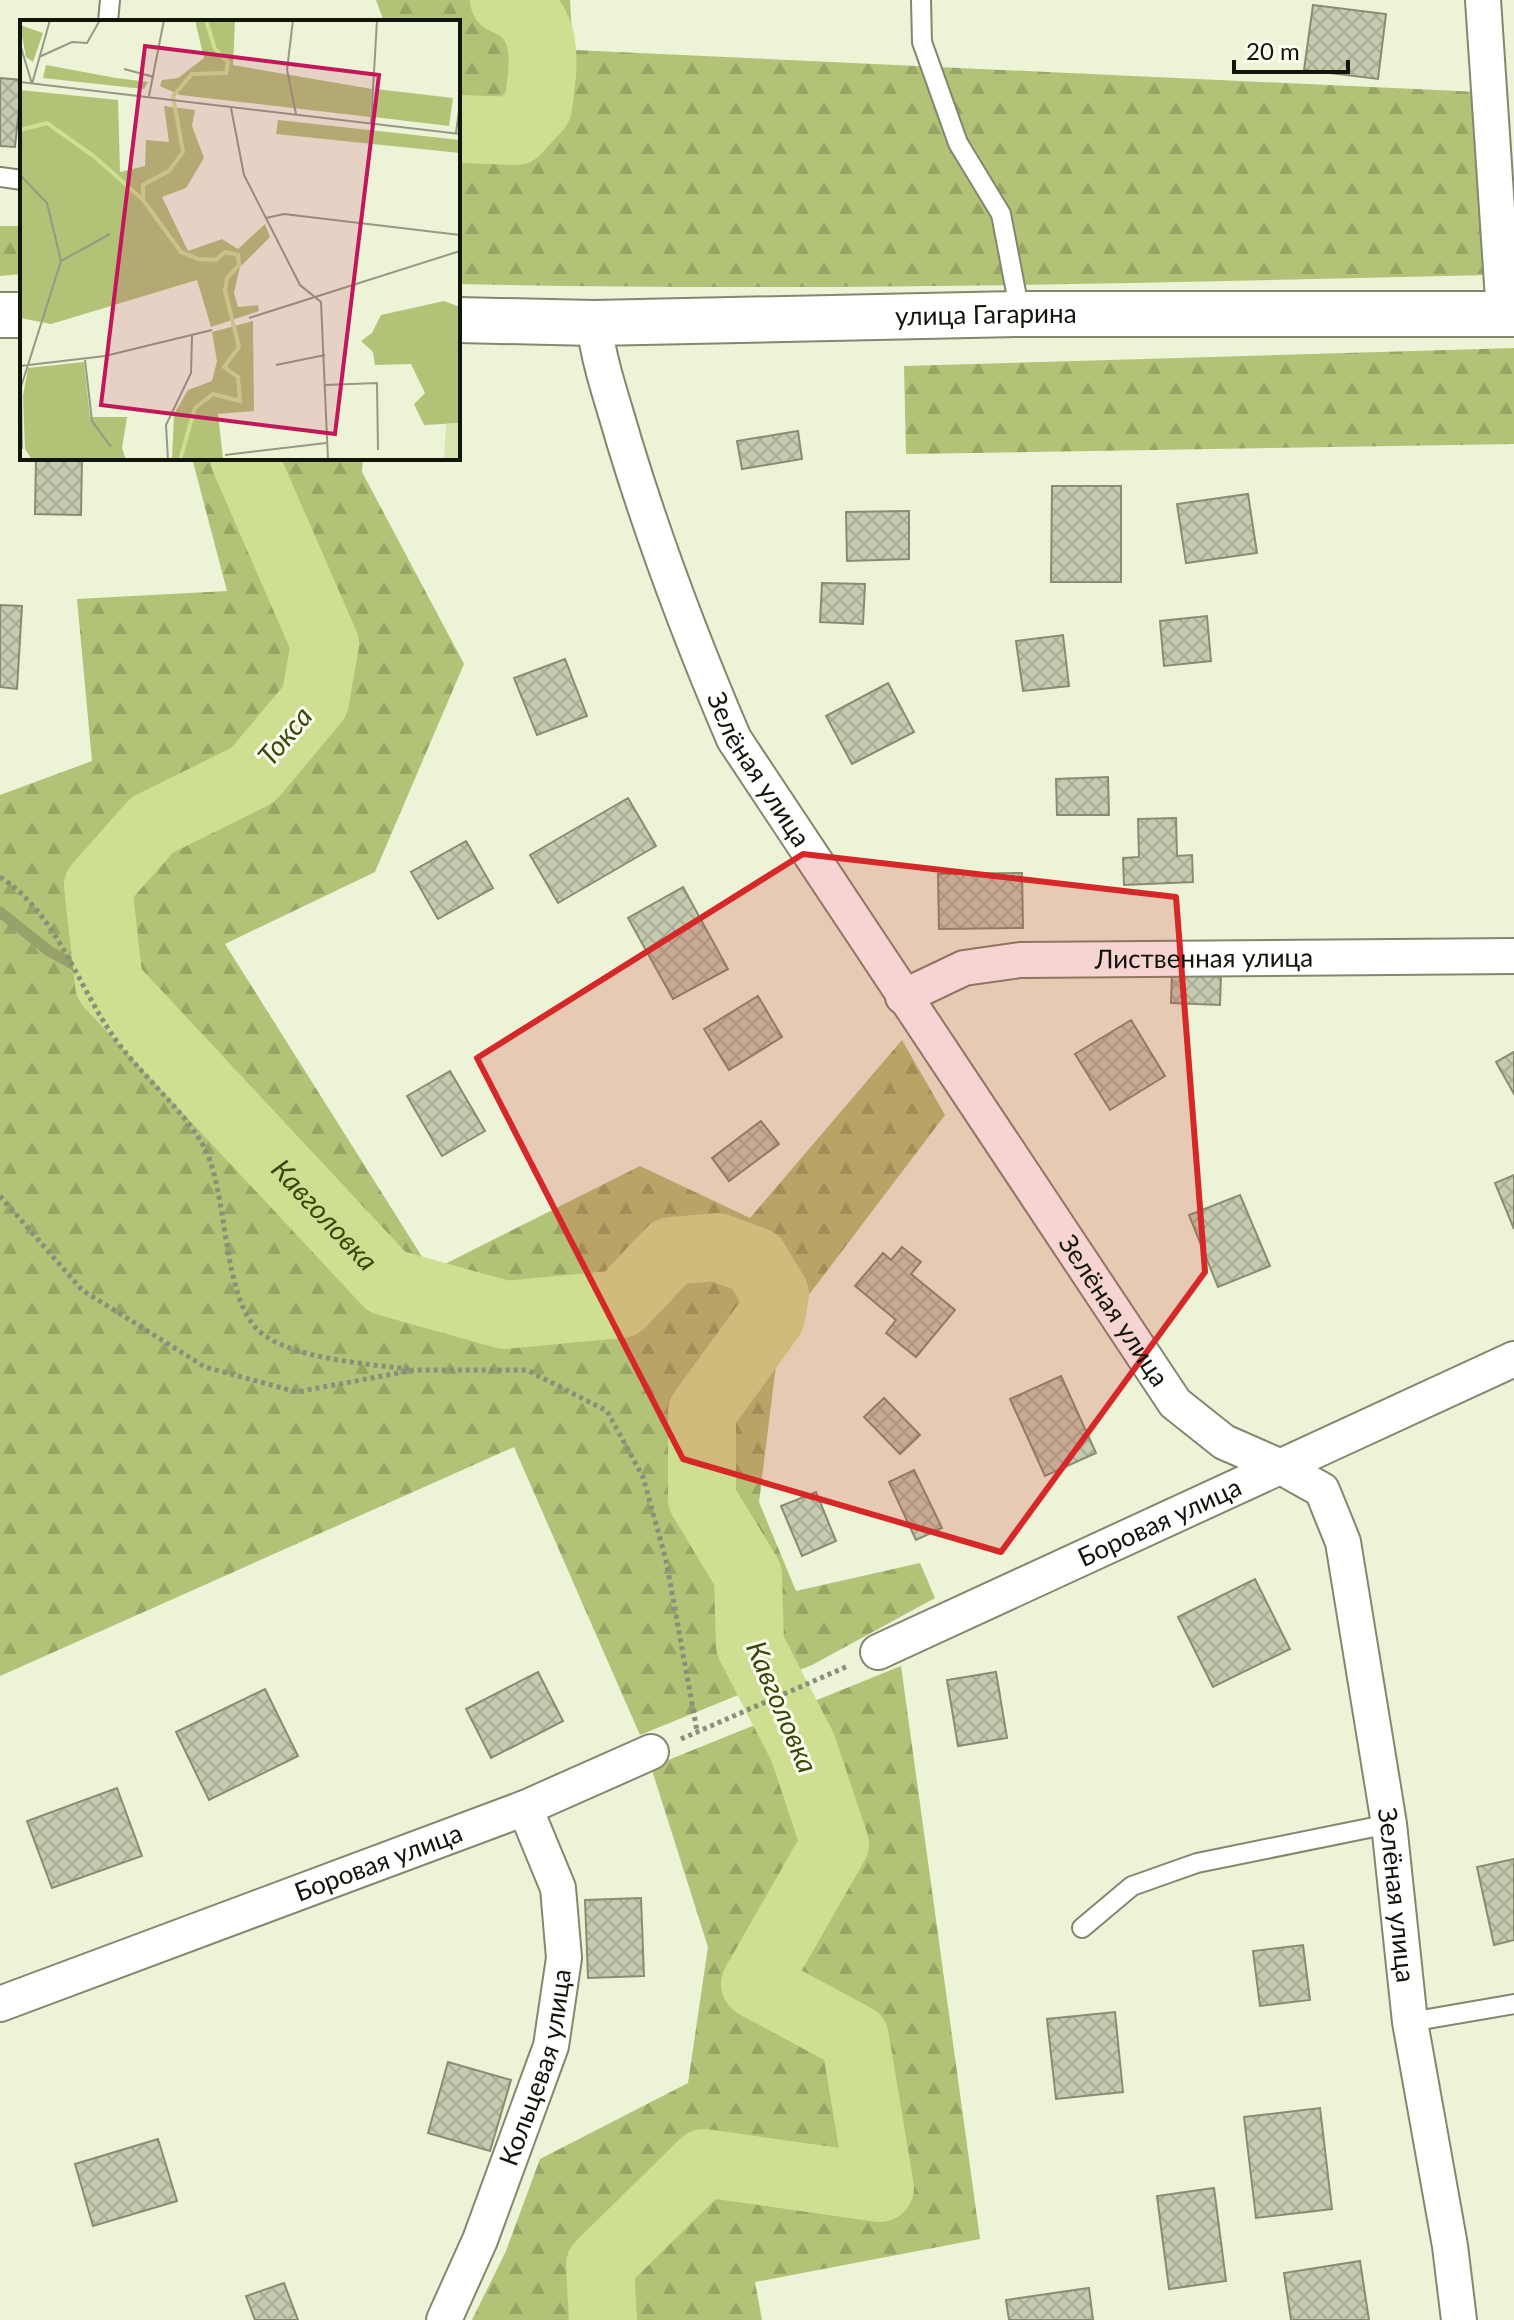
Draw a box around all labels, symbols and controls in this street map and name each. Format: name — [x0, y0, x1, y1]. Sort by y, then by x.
inset map — [20, 20, 460, 460]
scale bar — [1234, 24, 1348, 74]
text: 20 m — [1246, 36, 1300, 65]
street label: улица Гагарина — [895, 297, 1077, 332]
street label: Зелёная улица — [701, 687, 818, 852]
water label: Токса — [250, 699, 319, 772]
street label: Лиственная улица — [1093, 941, 1313, 974]
water label: Кавголовка — [265, 1152, 385, 1277]
street label: Зелёная улица — [1053, 1228, 1176, 1392]
street label: Боровая улица — [1072, 1470, 1246, 1573]
water label: Кавголовка — [740, 1636, 826, 1778]
street label: Зелёная улица — [1372, 1805, 1423, 1984]
street label: Боровая улица — [290, 1816, 466, 1908]
street label: Кольцевая улица — [492, 1967, 577, 2170]

